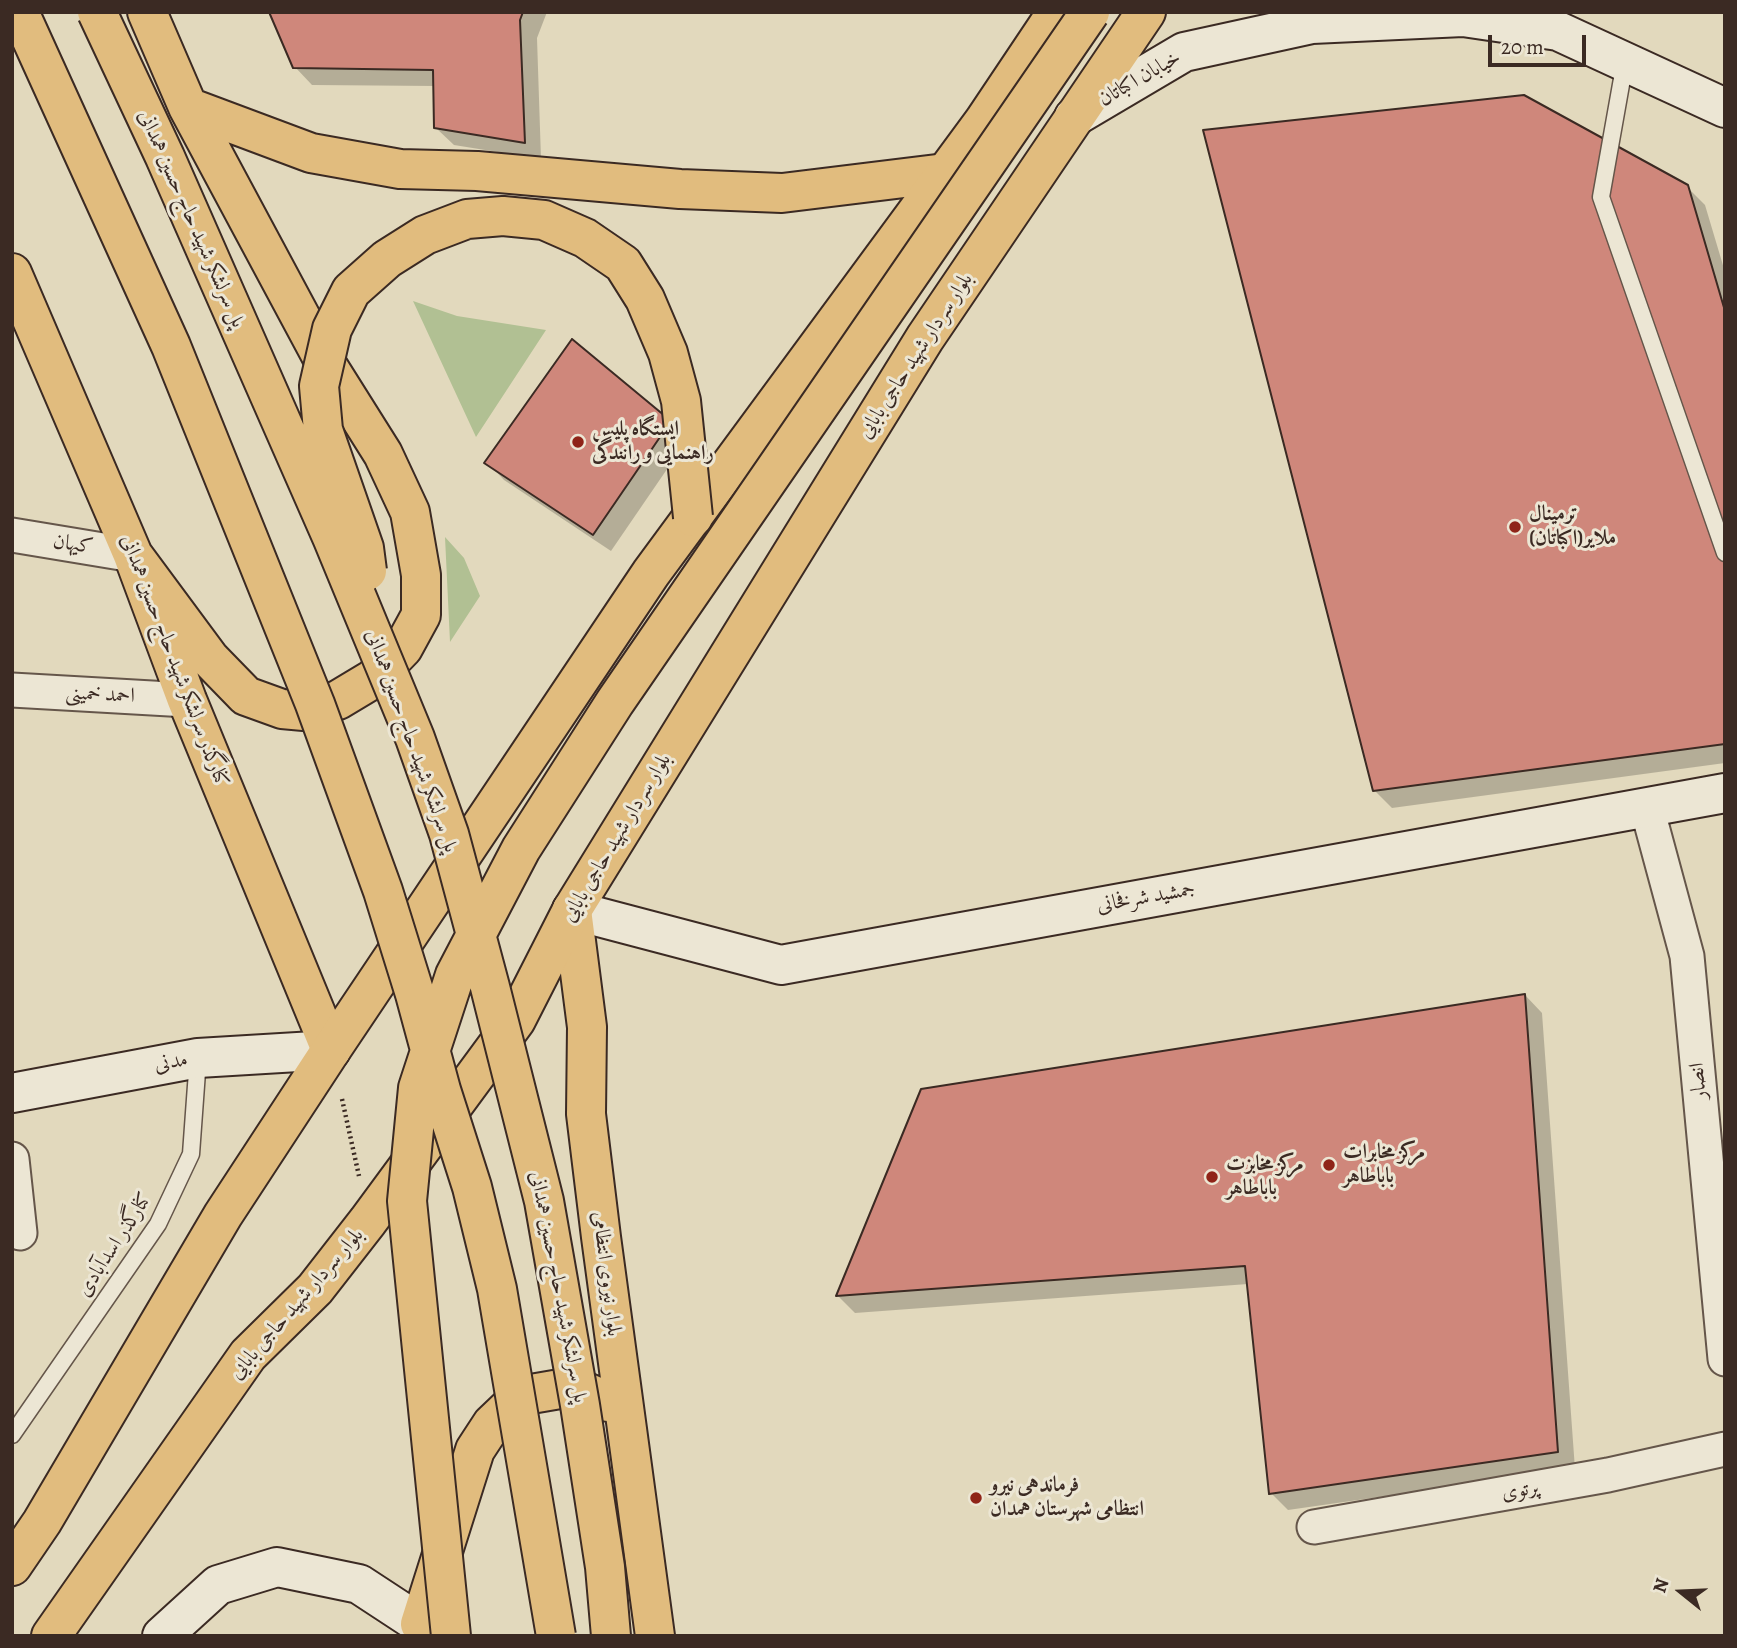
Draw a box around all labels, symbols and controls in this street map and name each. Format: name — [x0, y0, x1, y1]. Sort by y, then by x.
scale bar — [1492, 21, 1590, 65]
text: 20 m — [1501, 33, 1544, 61]
street label: خیابان اکباتان — [1094, 45, 1186, 113]
street label: پل سرلشکر شهید حاج حسین همدانی — [132, 106, 250, 332]
street label: بلوار سردار شهید حاجی بابایی — [853, 269, 979, 443]
place label: ایستگاه پلیس راهنمایی و رانندگی — [592, 417, 714, 467]
marker: ایستگاه پلیس راهنمایی و رانندگی — [570, 434, 586, 450]
place label: ترمینال ملایر(اکباتان) — [1529, 502, 1616, 552]
marker: ترمینال ملایر(اکباتان) — [1507, 519, 1523, 535]
street label: کیهان — [51, 529, 95, 561]
street label: کنارگذر سرلشکر شهید حاج حسین همدانی — [114, 531, 234, 791]
street label: پل سرلشکر شهید حاج حسین همدانی — [359, 626, 463, 856]
street label: احمد خمینی — [65, 681, 135, 709]
street label: بلوار سردار شهید حاجی بابایی — [557, 749, 677, 927]
street label: جمشید شرفخانی — [1095, 877, 1197, 919]
street label: مدنی — [152, 1047, 190, 1079]
street label: انصار — [1685, 1062, 1713, 1100]
place label: مرکز مخابرات باباطاهر — [1343, 1140, 1425, 1190]
place label: مرکز مخابزت باباطاهر — [1226, 1152, 1303, 1202]
marker: مرکز مخابرات باباطاهر — [1321, 1157, 1337, 1173]
street label: پل سرلشکر شهید حاج حسین همدانی — [523, 1169, 593, 1405]
marker: مرکز مخابزت باباطاهر — [1204, 1169, 1220, 1185]
street label: کنارگذر اسدآبادی — [72, 1188, 158, 1302]
street label: بلوار نیروی انتظامی — [586, 1210, 626, 1338]
street label: بلوار سردار شهید حاجی بابایی — [224, 1223, 370, 1385]
place label: فرماندهی نیرو انتظامی شهرستان همدان — [990, 1473, 1144, 1523]
street label: پرتوی — [1499, 1475, 1541, 1507]
marker: فرماندهی نیرو انتظامی شهرستان همدان — [968, 1490, 984, 1506]
north arrow — [1646, 1557, 1716, 1627]
text: N — [1647, 1575, 1676, 1596]

